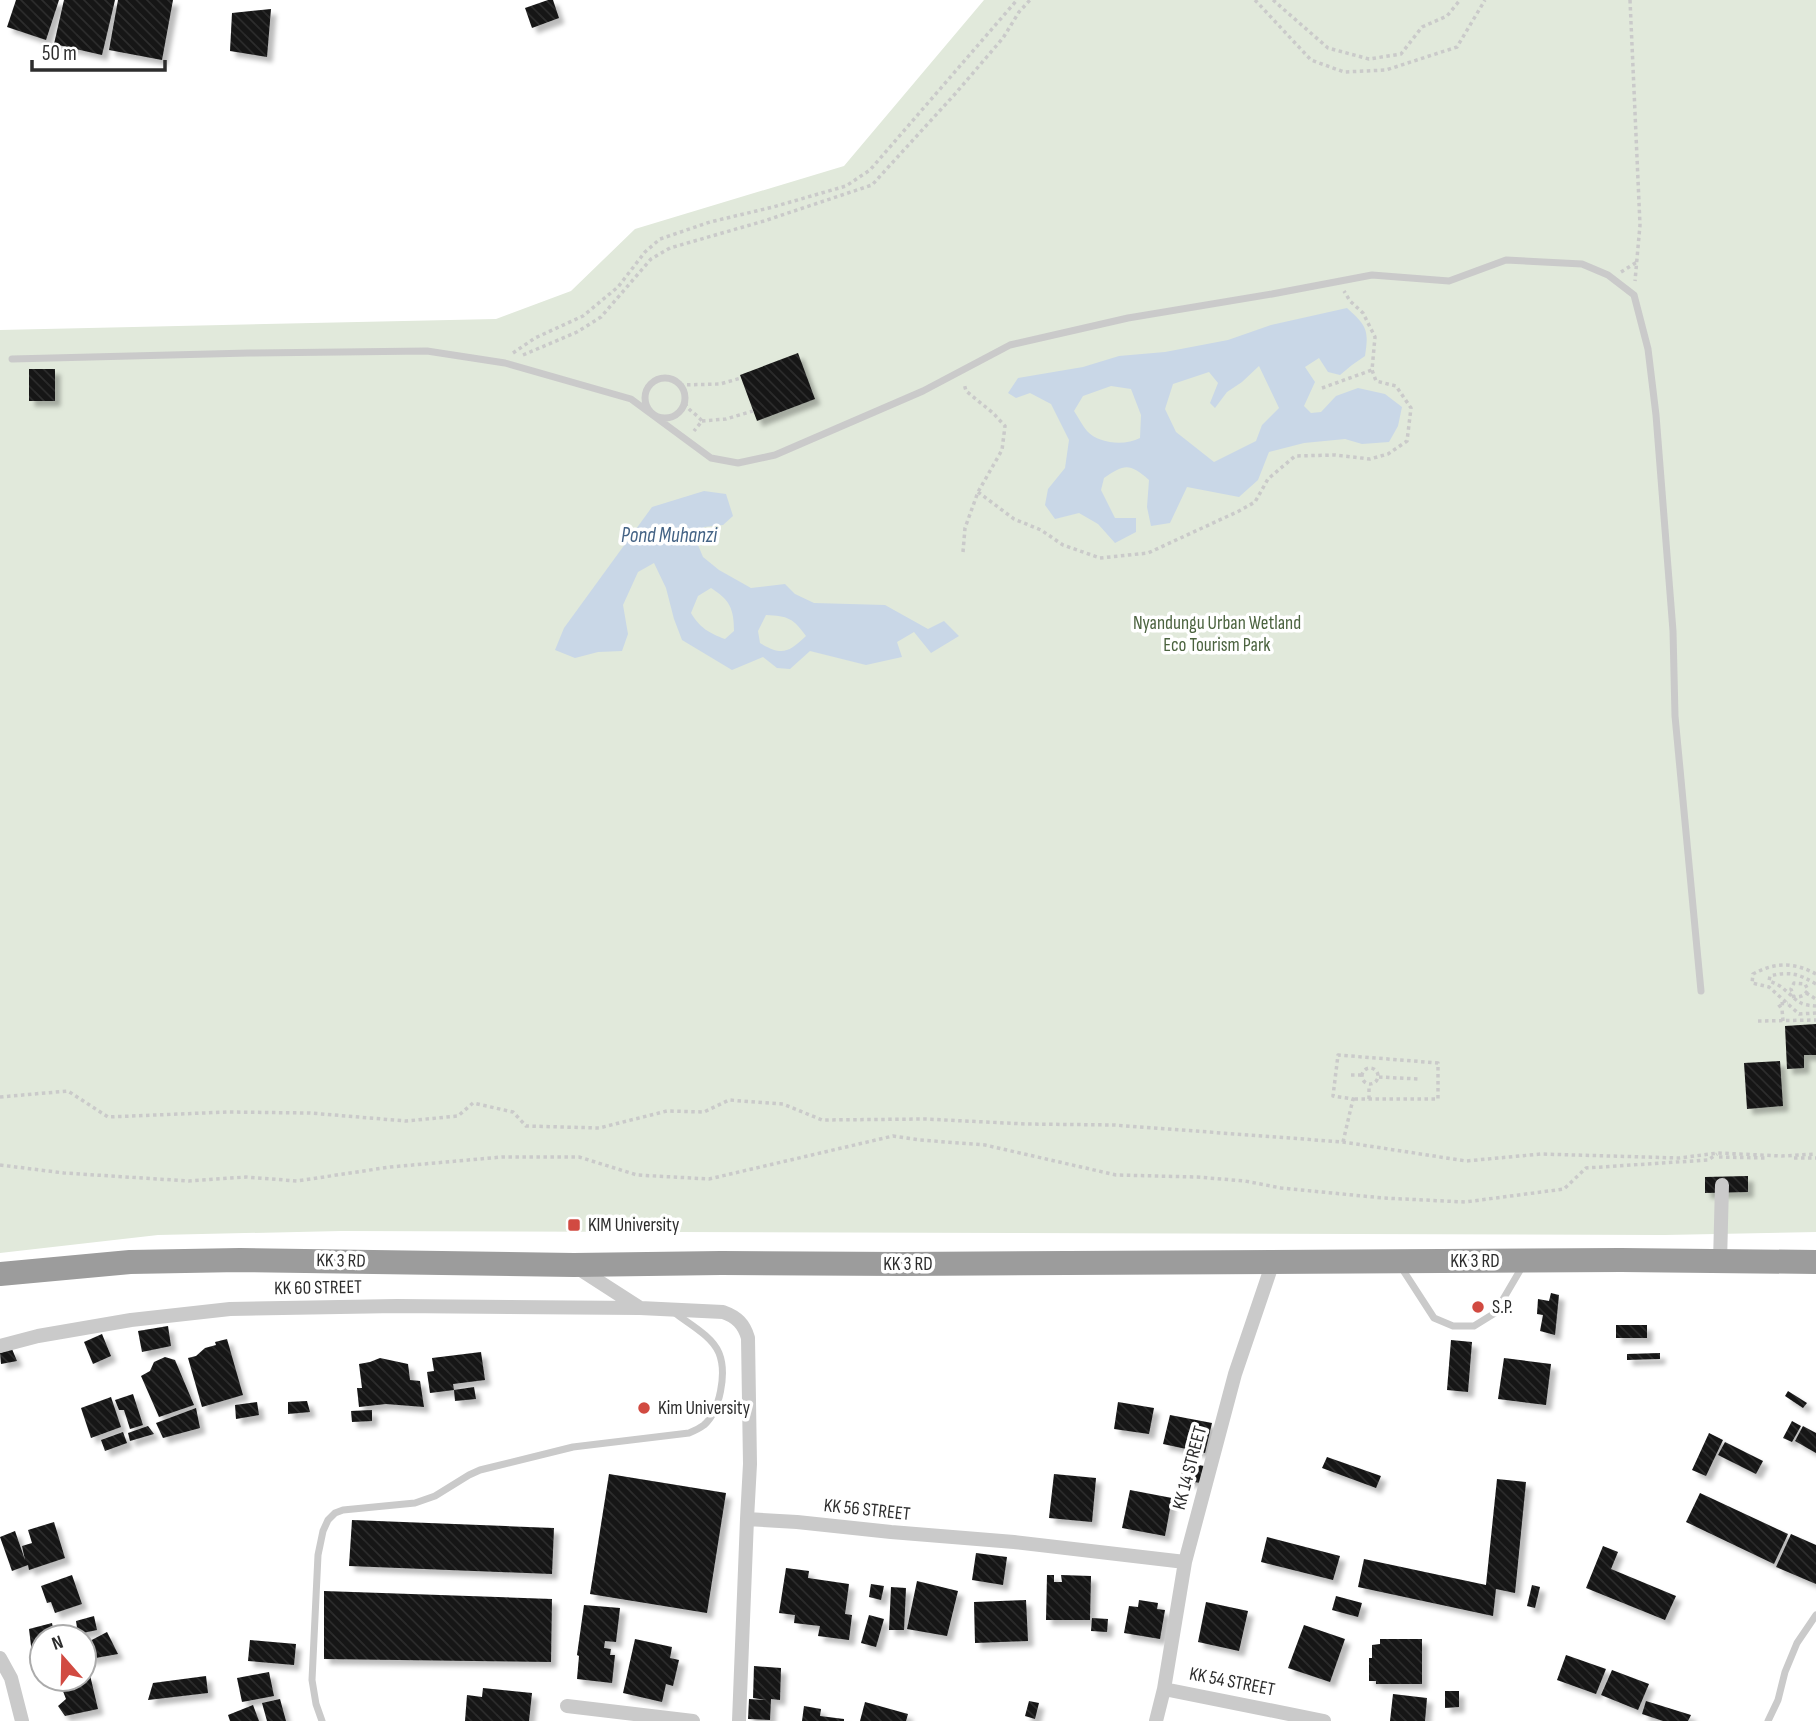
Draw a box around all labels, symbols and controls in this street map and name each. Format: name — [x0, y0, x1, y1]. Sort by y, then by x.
scale bar — [32, 28, 164, 72]
text: 50 m — [42, 41, 77, 66]
water label: Pond Muhanzi — [621, 523, 718, 548]
park label: Nyandungu Urban Wetland Eco Tourism Park — [1133, 612, 1301, 657]
place label: KIM University — [588, 1214, 680, 1237]
marker: KIM University — [566, 1217, 582, 1233]
street label: KK 3 RD — [316, 1249, 366, 1273]
street label: KK 3 RD — [1450, 1250, 1500, 1273]
street label: KK 3 RD — [883, 1253, 933, 1276]
street label: KK 60 STREET — [274, 1276, 362, 1300]
place label: S.P. — [1492, 1296, 1513, 1319]
marker: S.P. — [1470, 1299, 1486, 1315]
place label: Kim University — [658, 1397, 751, 1420]
marker: Kim University — [636, 1400, 652, 1416]
street label: KK 14 STREET — [1168, 1423, 1212, 1512]
street label: KK 56 STREET — [823, 1494, 912, 1526]
north arrow — [28, 1623, 98, 1693]
text: N — [49, 1631, 66, 1656]
street label: KK 54 STREET — [1187, 1662, 1277, 1702]

